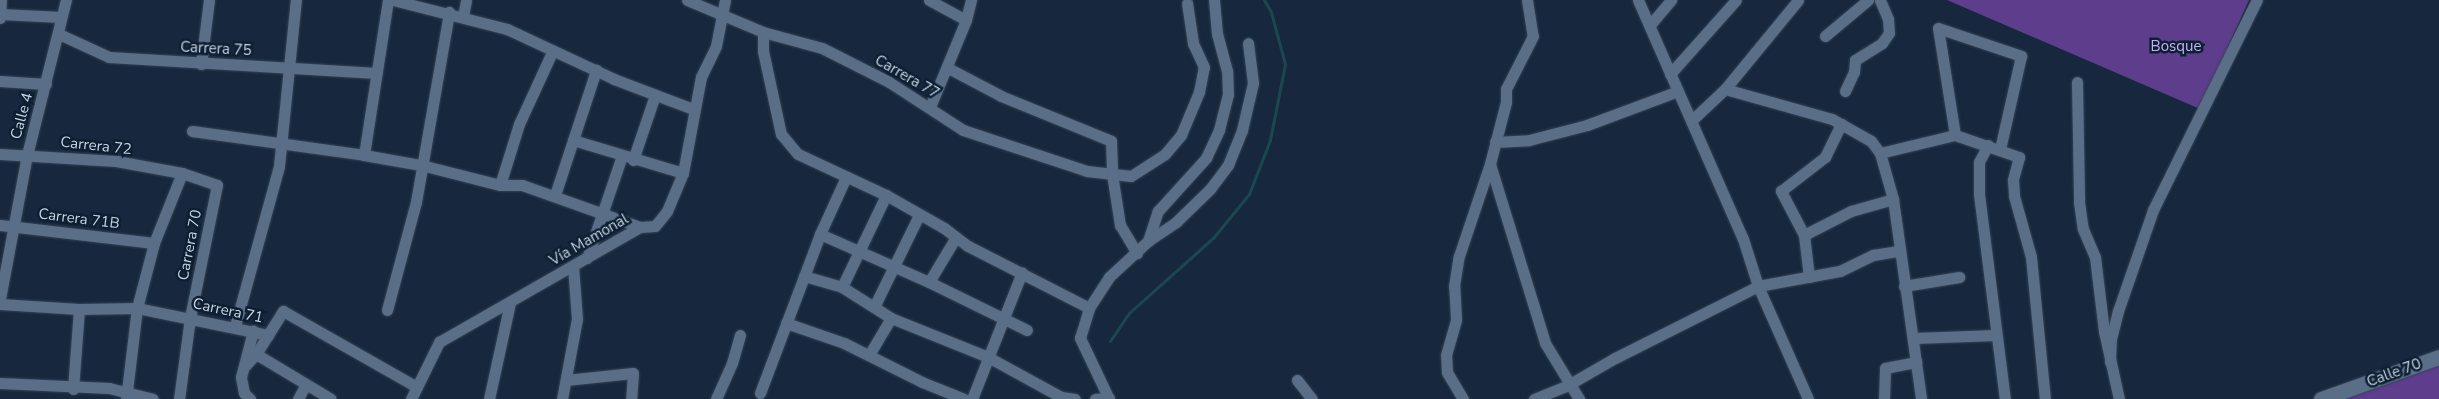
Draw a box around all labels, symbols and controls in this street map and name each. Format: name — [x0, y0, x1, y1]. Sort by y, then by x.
street label: Carrera 75 — [180, 38, 252, 60]
park label: Bosque — [2151, 38, 2201, 56]
street label: Carrera 77 — [872, 51, 942, 103]
street label: Calle 4 — [7, 91, 37, 141]
street label: Carrera 72 — [59, 133, 133, 159]
street label: Carrera 71B — [37, 205, 121, 233]
street label: Carrera 70 — [174, 208, 206, 282]
street label: Vía Mamonal — [546, 210, 632, 270]
street label: Carrera 71 — [191, 295, 265, 327]
street label: Calle 70 — [2364, 355, 2424, 391]

